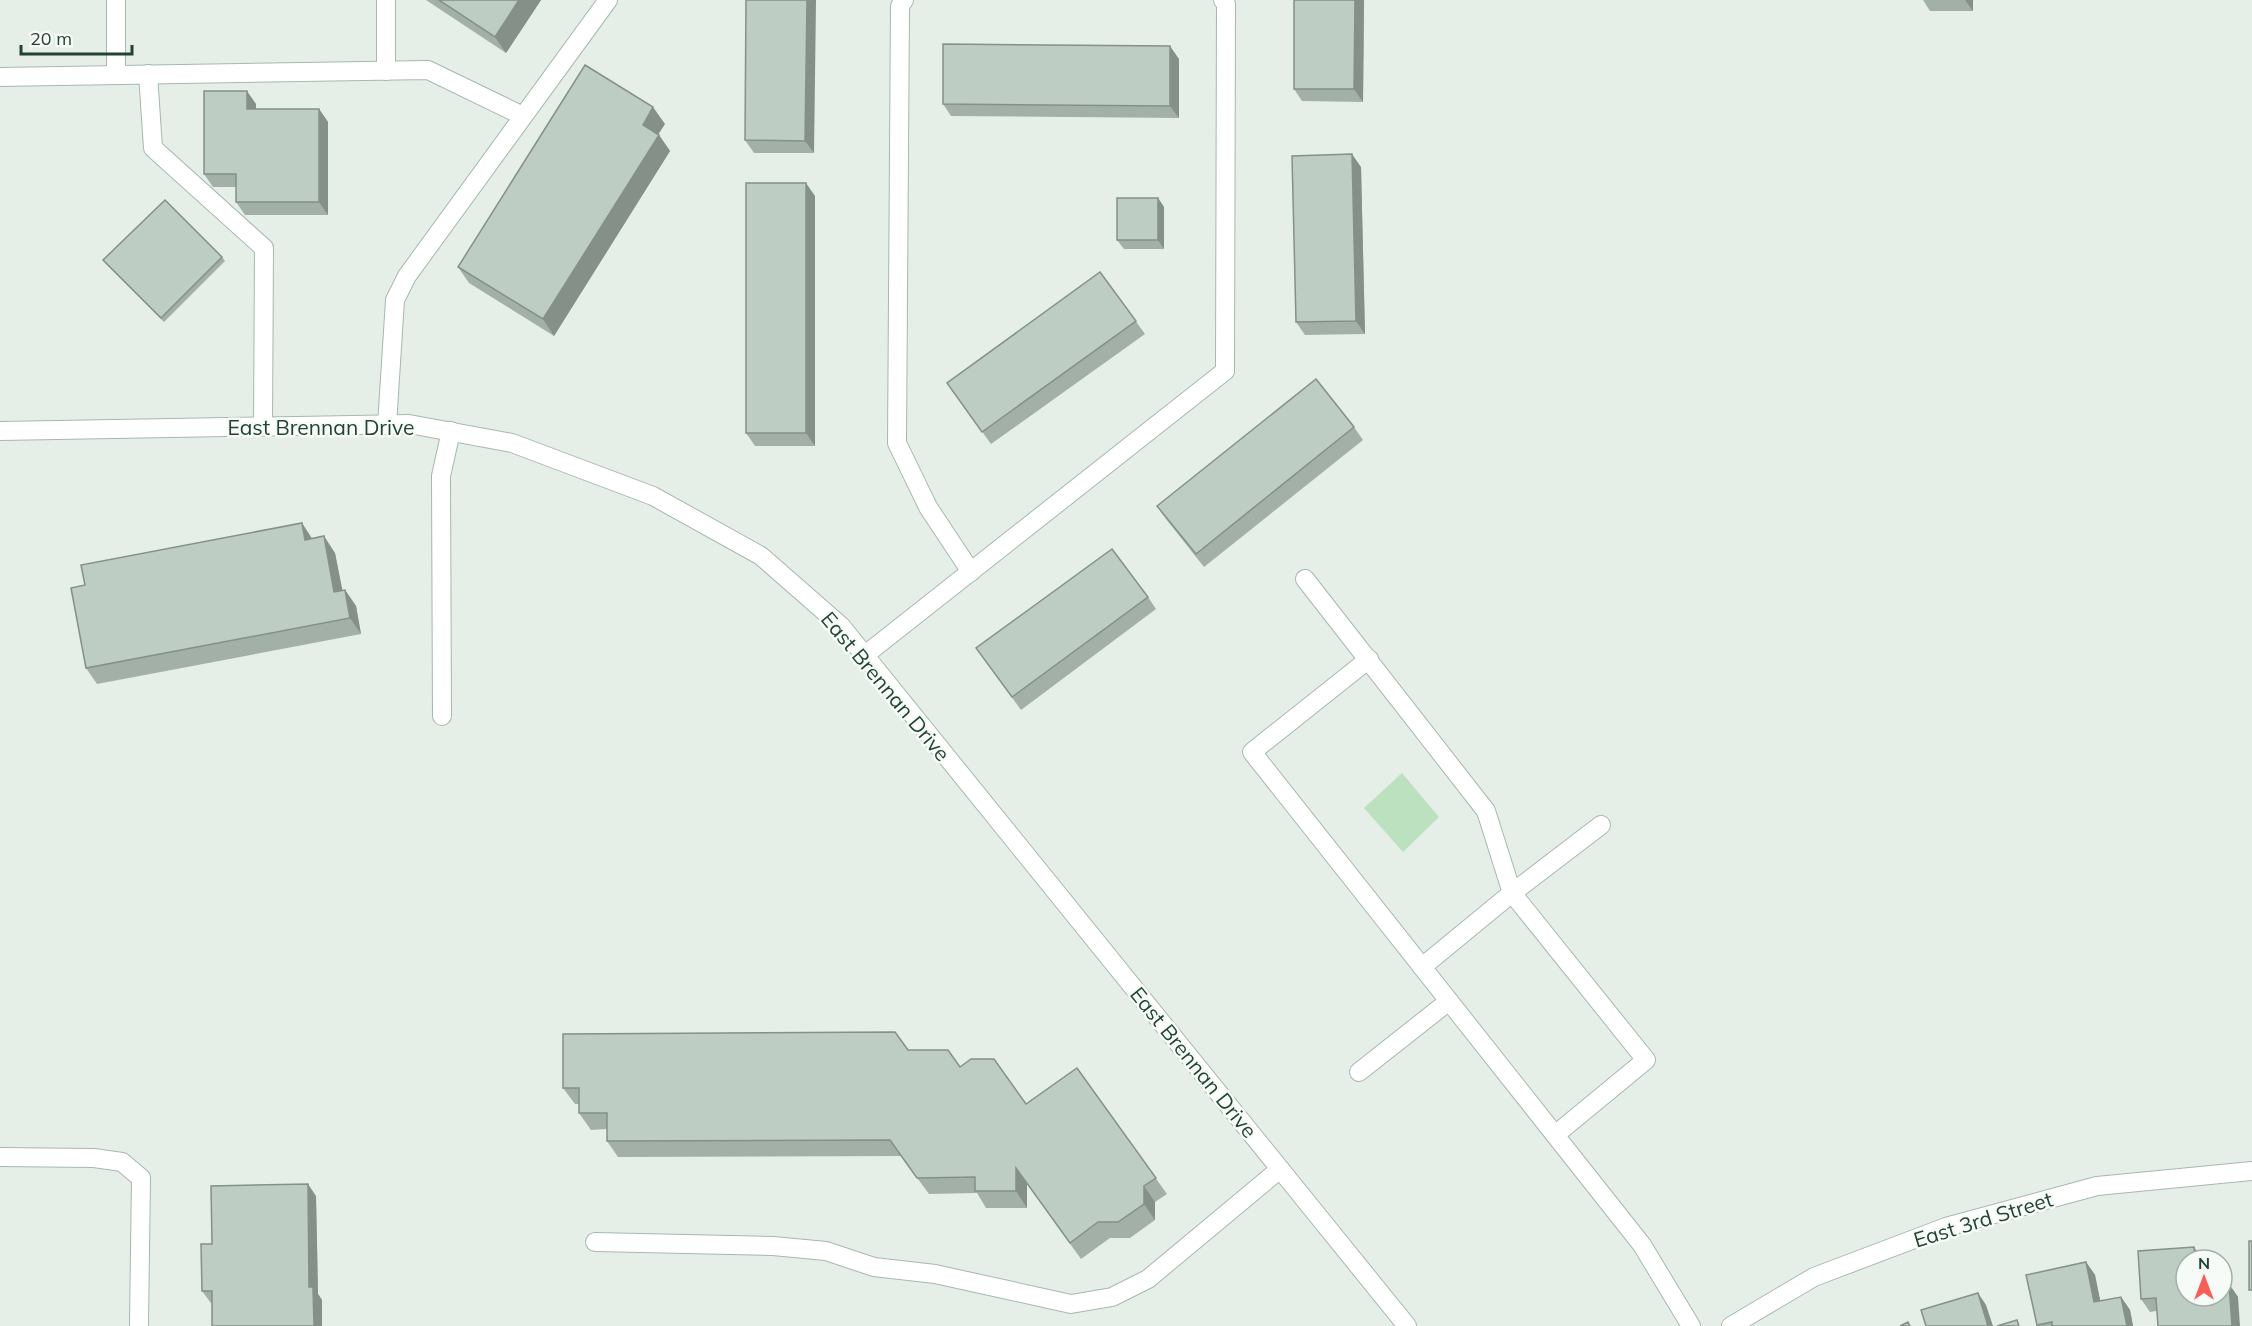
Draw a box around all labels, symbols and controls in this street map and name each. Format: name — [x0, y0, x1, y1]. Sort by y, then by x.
scale bar — [21, 18, 132, 56]
text: 20 m — [30, 27, 72, 50]
street label: East Brennan Drive — [228, 414, 414, 440]
street label: East Brennan Drive — [816, 606, 956, 766]
street label: East Brennan Drive — [1125, 981, 1263, 1143]
street label: East 3rd Street — [1910, 1185, 2056, 1253]
north arrow — [2174, 1248, 2234, 1308]
text: N — [2198, 1253, 2210, 1273]

